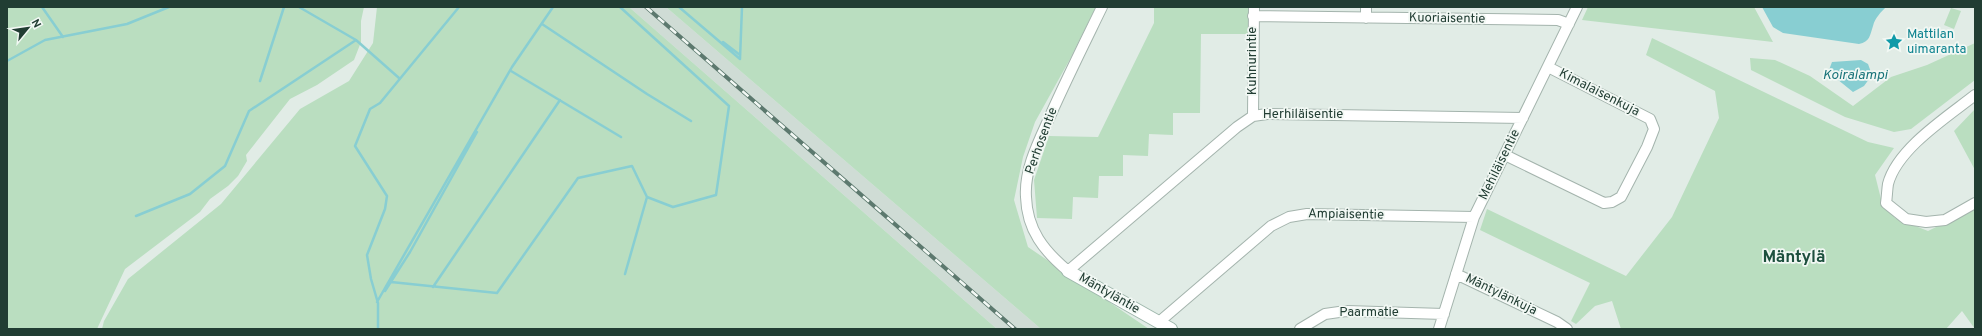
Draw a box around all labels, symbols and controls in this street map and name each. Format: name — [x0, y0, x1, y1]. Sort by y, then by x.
north arrow — [8, 8, 48, 48]
street label: Kuoriaisentie — [1409, 10, 1485, 28]
text: N — [28, 17, 44, 30]
street label: Kuhnurintie — [1245, 27, 1261, 95]
place label: Mattilan uimaranta — [1907, 27, 1966, 58]
place icon: Mattilan uimaranta — [1884, 32, 1904, 52]
street label: Kimalaisenkuja — [1556, 66, 1642, 120]
water label: Koiralampi — [1822, 67, 1889, 84]
street label: Perhosentie — [1022, 105, 1062, 177]
street label: Herhiläisentie — [1263, 107, 1343, 123]
street label: Mehiläisentie — [1476, 127, 1524, 203]
street label: Ampiaisentie — [1308, 206, 1384, 224]
district label: Mäntylä — [1763, 247, 1825, 269]
street label: Mäntyläntie — [1076, 270, 1142, 318]
street label: Mäntylänkuja — [1463, 271, 1539, 319]
street label: Paarmatie — [1339, 305, 1399, 321]

